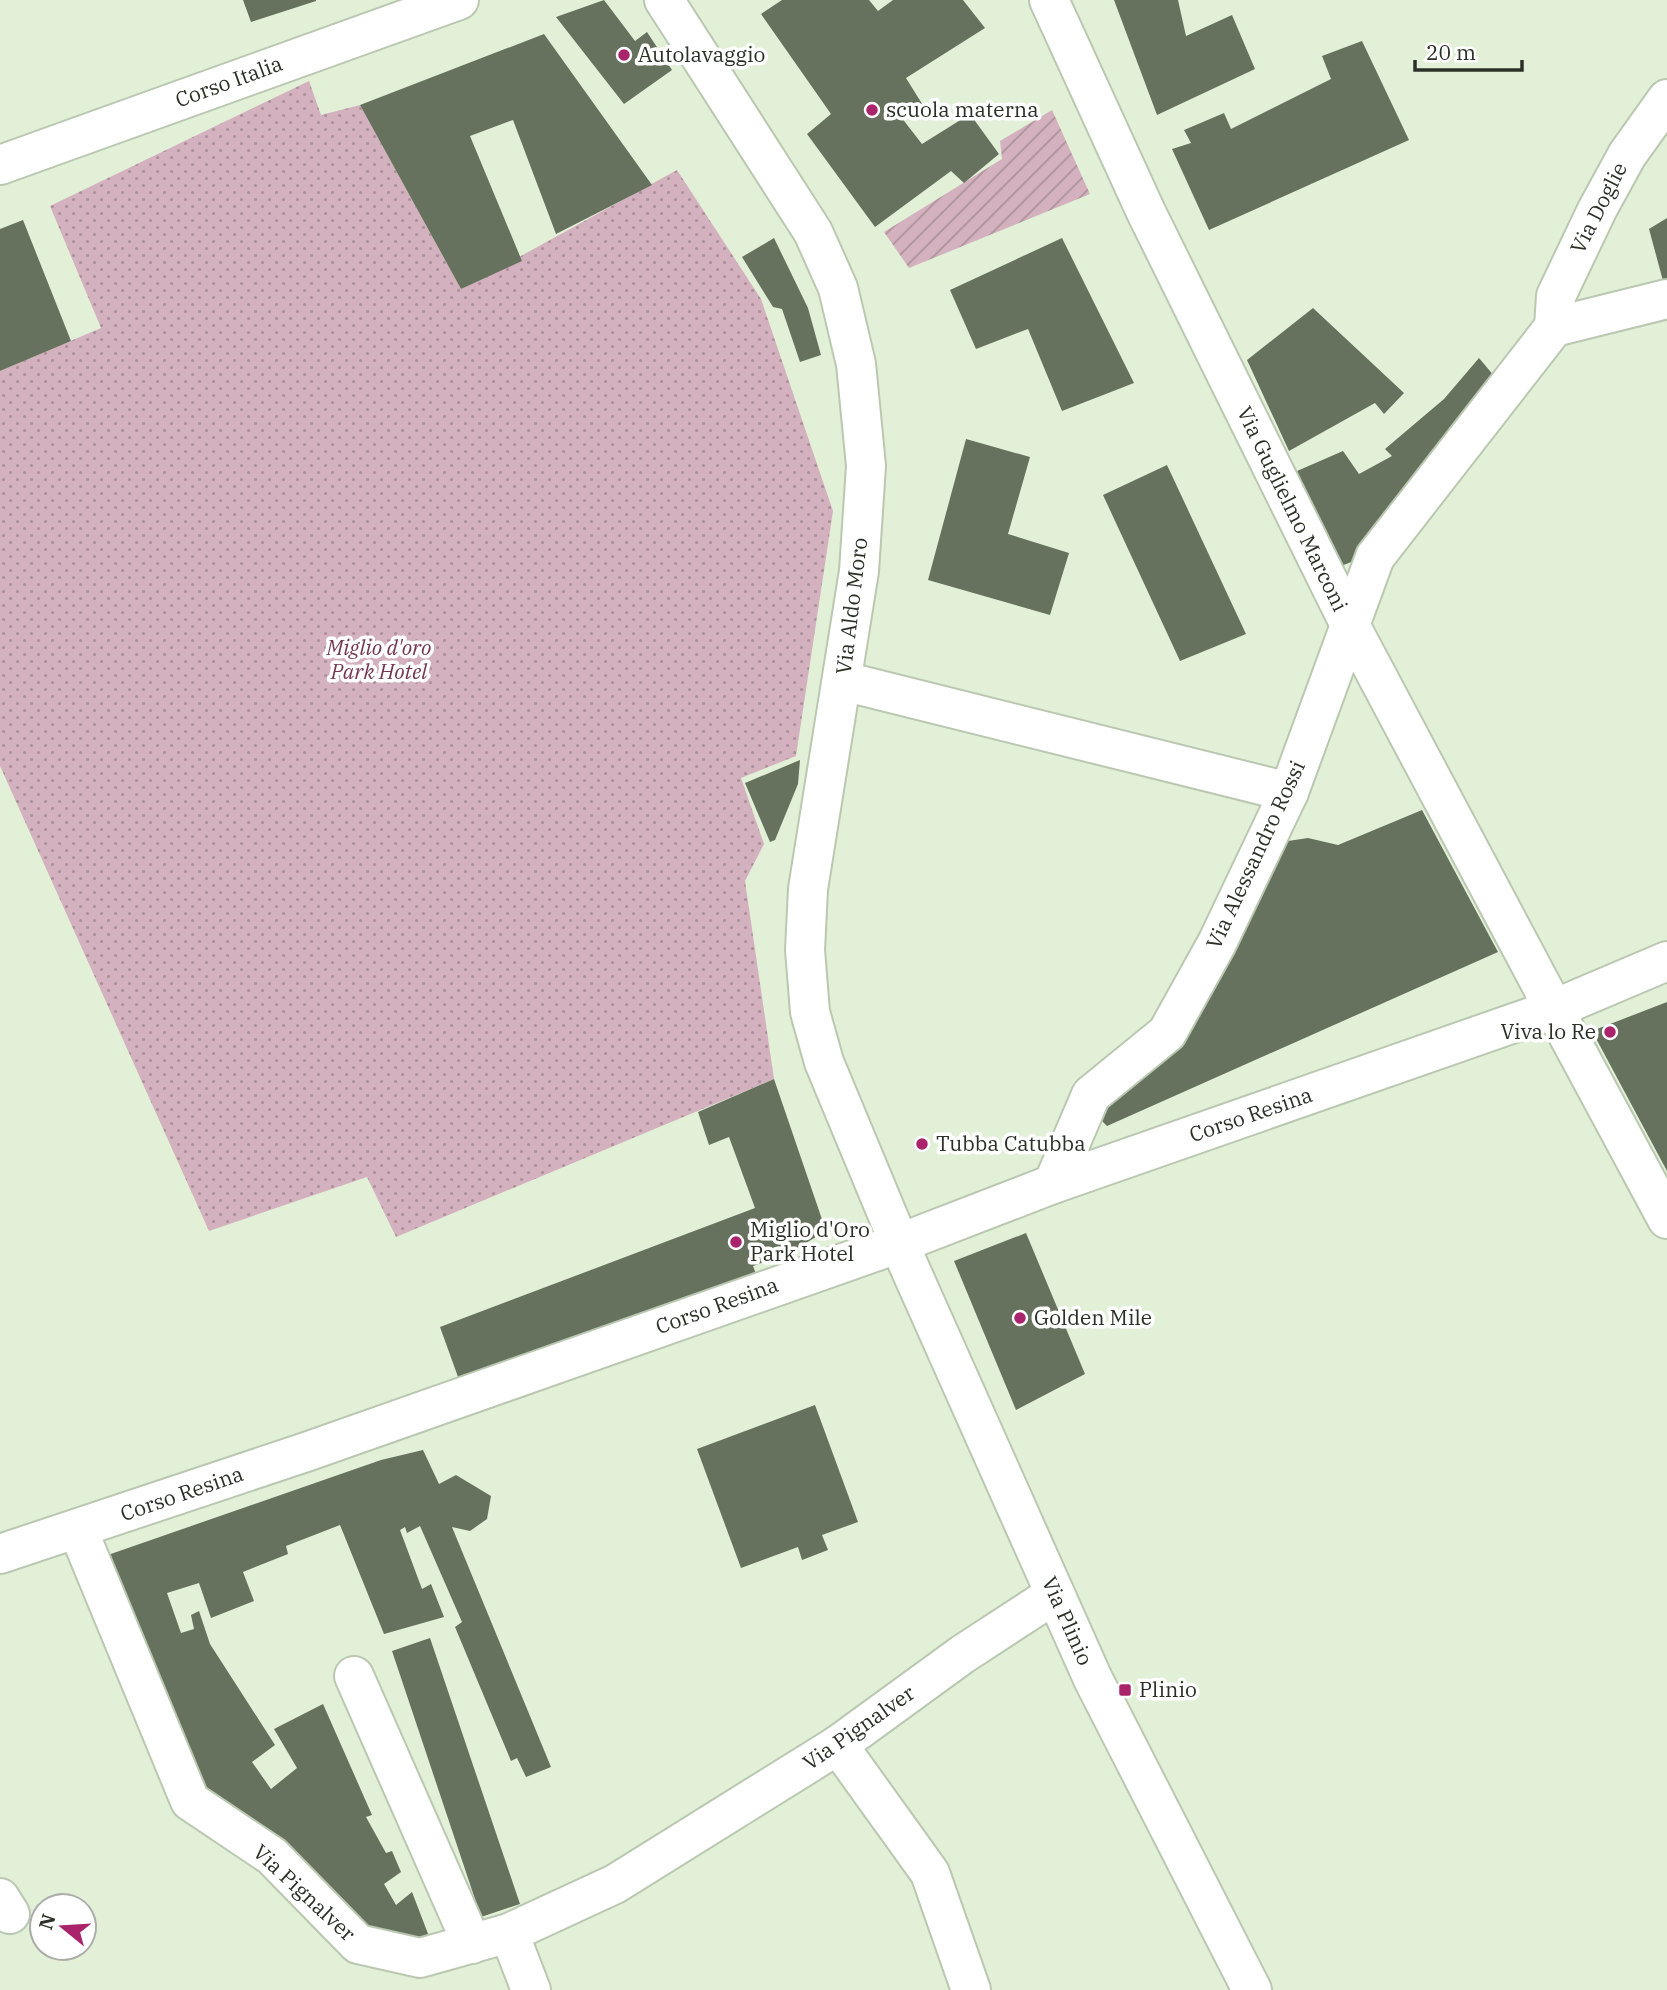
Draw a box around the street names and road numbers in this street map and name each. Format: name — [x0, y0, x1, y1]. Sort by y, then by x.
street label: Corso Italia — [171, 49, 286, 113]
street label: Via Doglie — [1563, 157, 1633, 258]
street label: Via Guglielmo Marconi — [1231, 401, 1355, 616]
street label: Via Aldo Moro — [829, 536, 873, 676]
street label: Via Alessandro Rossi — [1199, 756, 1311, 953]
street label: Corso Resina — [1185, 1080, 1316, 1148]
street label: Corso Resina — [652, 1270, 782, 1340]
street label: Corso Resina — [116, 1459, 247, 1527]
street label: Via Plinio — [1036, 1572, 1100, 1669]
street label: Via Pignalver — [797, 1678, 920, 1776]
street label: Via Pignalver — [247, 1838, 362, 1947]

